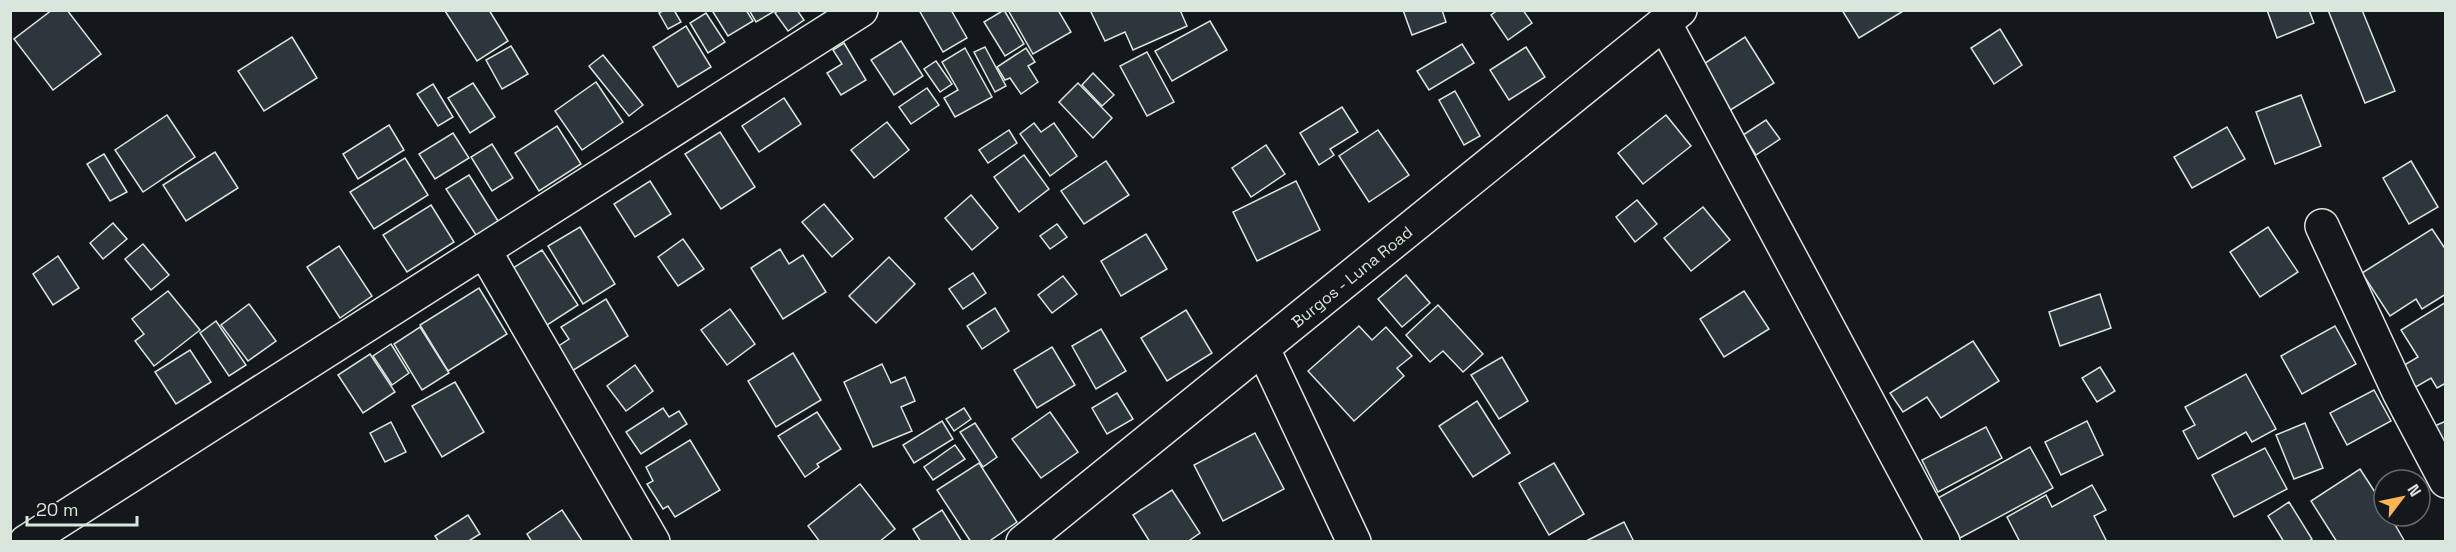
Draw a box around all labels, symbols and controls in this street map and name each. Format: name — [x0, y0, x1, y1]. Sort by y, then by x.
street label: Burgos - Luna Road — [1287, 222, 1417, 332]
north arrow — [2372, 468, 2432, 528]
text: N — [2403, 480, 2426, 500]
scale bar — [27, 489, 136, 527]
text: 20 m — [36, 498, 79, 521]

